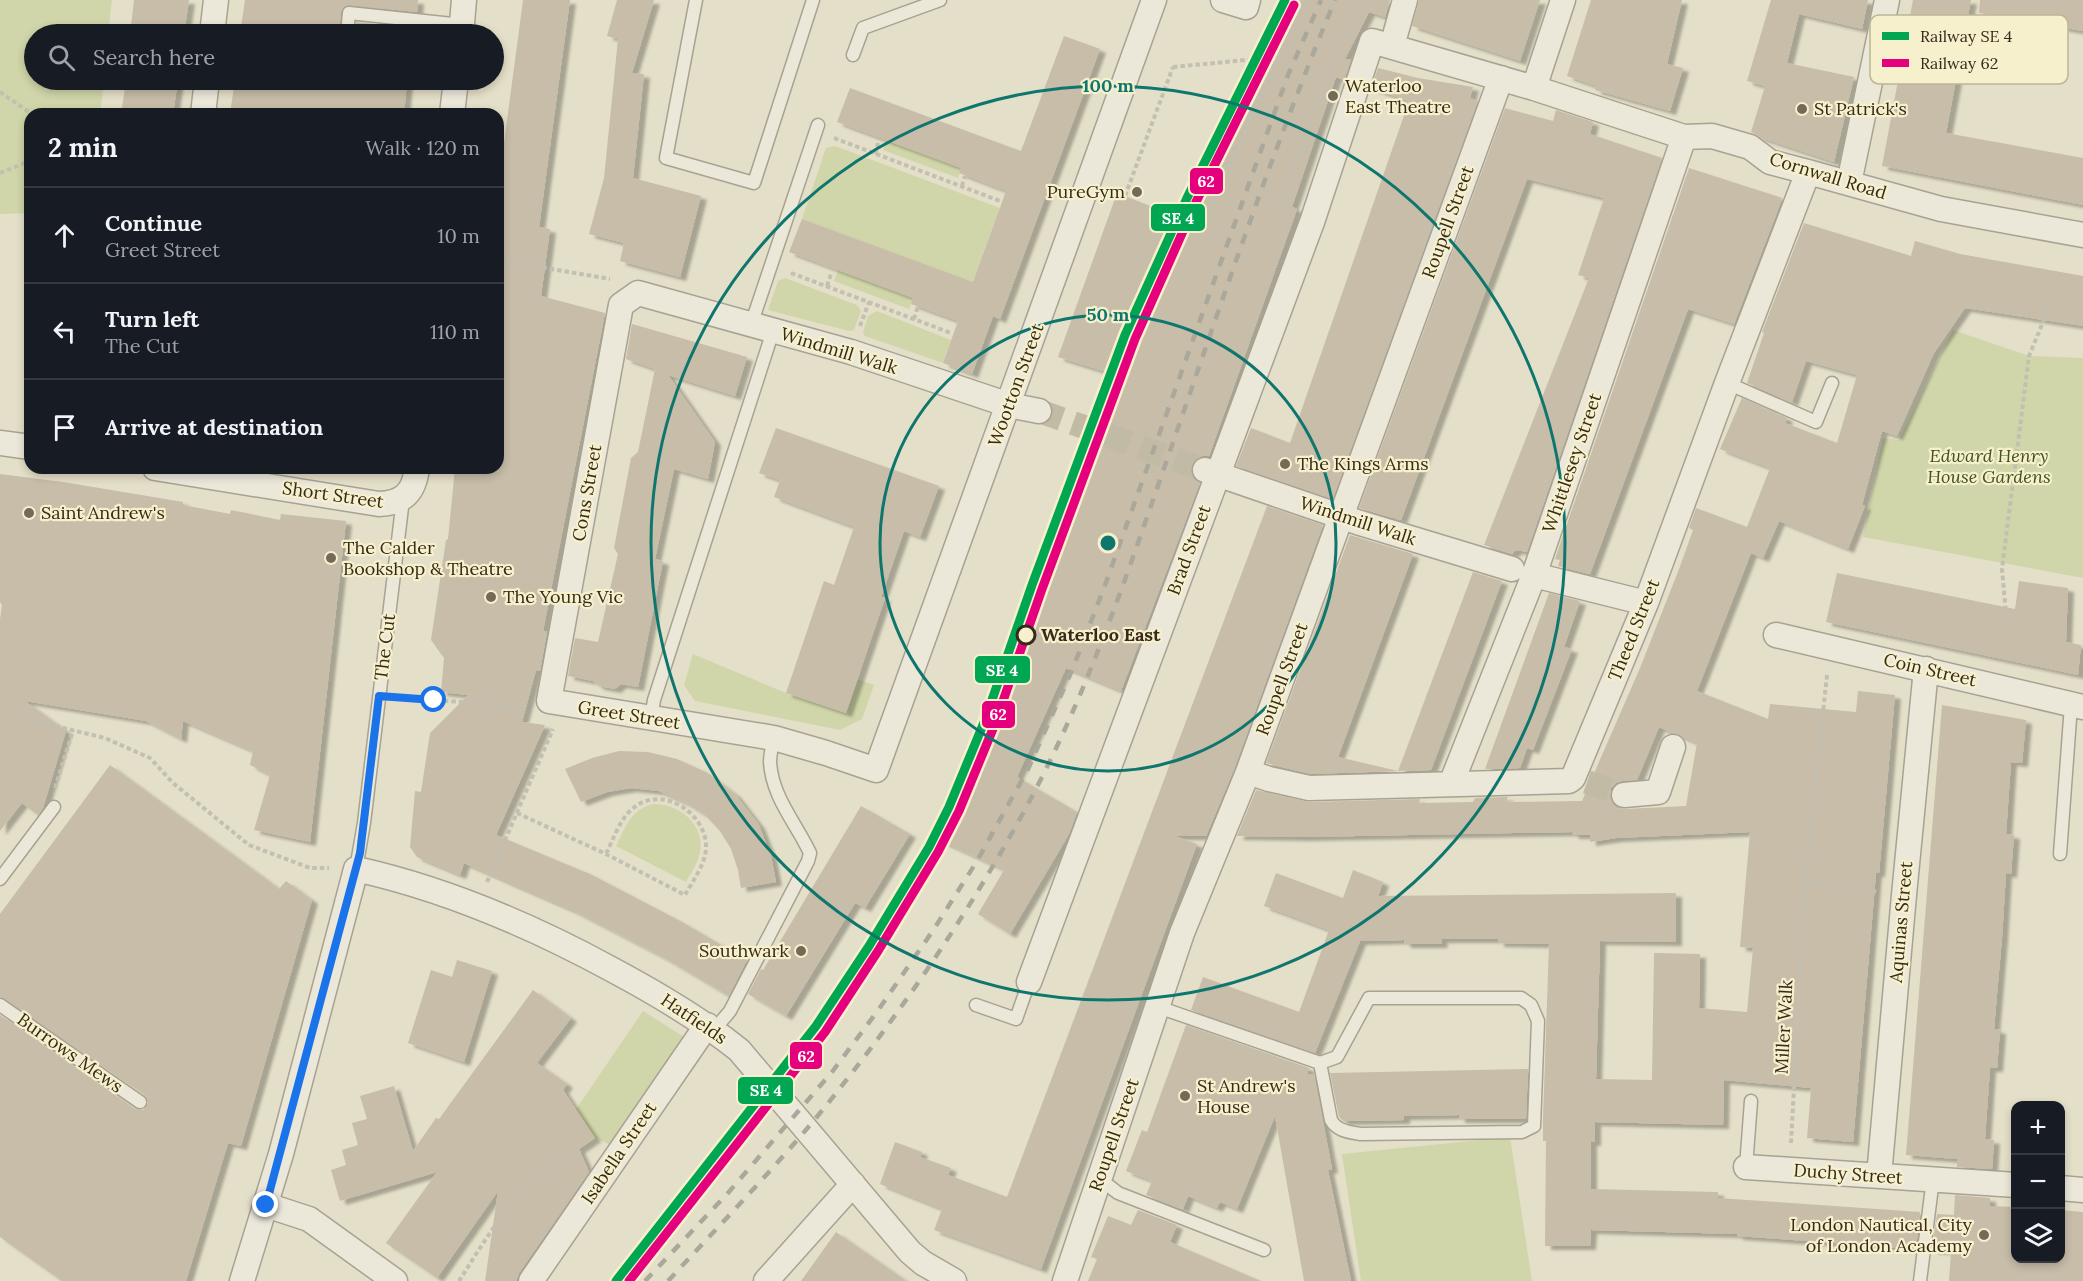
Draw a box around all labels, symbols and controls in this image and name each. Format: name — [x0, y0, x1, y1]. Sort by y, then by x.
legend — [1870, 15, 2068, 84]
search box — [24, 24, 504, 90]
text: Railway SE 4 — [1920, 26, 2013, 46]
icon: search — [45, 41, 78, 74]
text: Search here — [93, 43, 215, 71]
text: Railway 62 — [1920, 53, 1998, 73]
text: 100 m — [1082, 74, 1134, 97]
place label: Waterloo East Theatre — [1345, 74, 1451, 118]
marker: Waterloo East Theatre — [1326, 89, 1340, 103]
place label: St Patrick's — [1814, 97, 1907, 120]
marker: St Patrick's — [1795, 102, 1809, 116]
text: 2 min — [48, 131, 118, 164]
text: Walk · 120 m — [365, 135, 480, 160]
street label: Cornwall Road — [1767, 147, 1890, 204]
street label: Roupell Street — [1416, 162, 1479, 281]
line badge: 62 — [1189, 167, 1224, 195]
text: 62 — [1197, 171, 1215, 191]
place label: PureGym — [1047, 180, 1125, 203]
marker: PureGym — [1130, 185, 1144, 199]
line badge: SE 4 — [1150, 203, 1206, 232]
text: SE 4 — [1162, 208, 1195, 228]
text: Continue — [105, 209, 202, 237]
icon: ahead — [48, 219, 81, 252]
text: 10 m — [437, 223, 480, 248]
text: Greet Street — [105, 237, 220, 262]
text: 50 m — [1087, 303, 1130, 326]
text: Turn left — [105, 305, 199, 333]
icon: left — [48, 315, 81, 348]
text: 110 m — [430, 319, 480, 344]
street label: Wootton Street — [983, 320, 1049, 450]
street label: Windmill Walk — [778, 322, 901, 379]
text: The Cut — [105, 333, 180, 358]
street label: Whittlesey Street — [1537, 390, 1606, 536]
icon: arrive — [48, 411, 81, 444]
text: Arrive at destination — [105, 413, 323, 441]
street label: Cons Street — [567, 443, 606, 543]
park label: Edward Henry House Gardens — [1927, 444, 2051, 488]
place label: The Kings Arms — [1297, 452, 1429, 475]
marker: The Kings Arms — [1278, 457, 1292, 471]
street label: Short Street — [281, 476, 385, 513]
street label: Windmill Walk — [1297, 491, 1420, 550]
place label: Saint Andrew's — [41, 501, 165, 524]
street label: Brad Street — [1162, 501, 1216, 598]
marker: Saint Andrew's — [22, 506, 36, 520]
centre of rings — [1098, 533, 1118, 553]
place label: The Calder Bookshop & Theatre — [343, 536, 513, 580]
marker: The Calder Bookshop & Theatre — [324, 551, 338, 565]
street label: Theed Street — [1603, 575, 1664, 684]
place label: The Young Vic — [503, 585, 623, 608]
marker: The Young Vic — [484, 590, 498, 604]
street label: The Cut — [369, 612, 400, 682]
street label: Roupell Street — [1250, 619, 1313, 738]
place label: Waterloo East — [1041, 623, 1161, 646]
marker: Waterloo East — [1016, 625, 1036, 645]
street label: Coin Street — [1881, 648, 1979, 691]
line badge: SE 4 — [974, 655, 1031, 684]
text: SE 4 — [986, 660, 1019, 680]
route start — [420, 686, 446, 712]
street label: Greet Street — [576, 695, 682, 734]
line badge: 62 — [981, 700, 1016, 729]
text: 62 — [989, 704, 1007, 724]
street label: Aquinas Street — [1884, 860, 1917, 985]
place label: Southwark — [699, 939, 789, 962]
marker: Southwark — [794, 944, 808, 958]
street label: Miller Walk — [1770, 979, 1797, 1075]
street label: Hatfields — [657, 988, 732, 1049]
street label: Burrows Mews — [13, 1008, 128, 1098]
line badge: 62 — [789, 1041, 823, 1070]
text: 62 — [797, 1046, 815, 1066]
place label: St Andrew's House — [1197, 1074, 1296, 1118]
street label: Roupell Street — [1083, 1075, 1144, 1195]
line badge: SE 4 — [737, 1076, 794, 1105]
text: SE 4 — [750, 1080, 783, 1100]
marker: St Andrew's House — [1178, 1089, 1192, 1103]
street label: Isabella Street — [576, 1097, 661, 1208]
map controls — [2011, 1101, 2065, 1263]
button: + — [2011, 1101, 2065, 1155]
button: − — [2011, 1155, 2065, 1209]
street label: Duchy Street — [1793, 1158, 1904, 1189]
route end — [252, 1191, 278, 1217]
button: layers — [2011, 1209, 2065, 1263]
place label: London Nautical, City of London Academy — [1790, 1213, 1972, 1257]
marker: London Nautical, City of London Academy — [1977, 1228, 1991, 1242]

